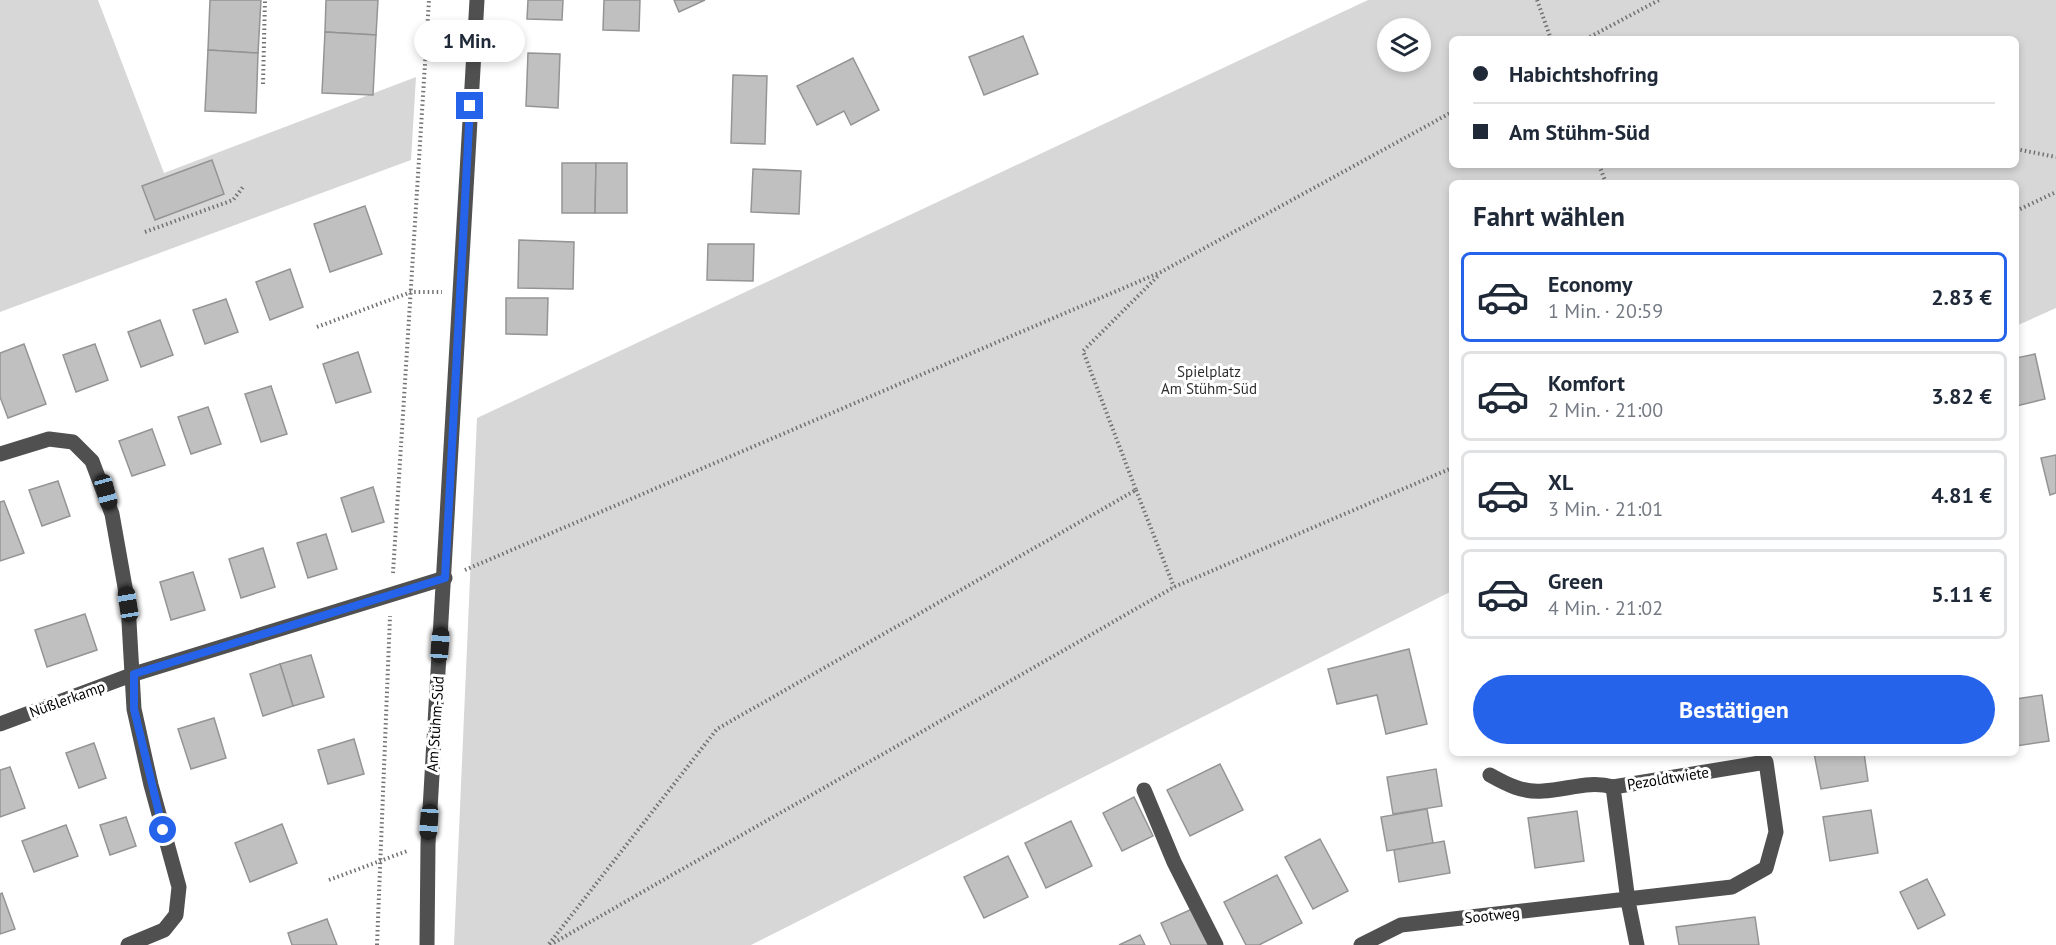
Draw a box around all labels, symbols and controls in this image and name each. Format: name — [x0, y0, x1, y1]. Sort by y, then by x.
map controls — [1377, 18, 1431, 72]
button: layers — [1377, 18, 1431, 72]
callout: 1 Min. — [414, 19, 526, 61]
text: 1 Min. — [443, 28, 496, 54]
text: Habichtshofring — [1509, 60, 1658, 88]
route end — [456, 92, 483, 119]
text: Am Stühm-Süd — [1509, 118, 1650, 146]
text: Fahrt wählen — [1473, 199, 1625, 233]
icon: car — [1476, 270, 1530, 324]
text: Economy — [1548, 270, 1632, 298]
text: 2.83 € — [1931, 283, 1992, 311]
text: 1 Min. · 20:59 — [1548, 298, 1663, 324]
park label: Spielplatz Am Stühm-Süd — [1161, 362, 1257, 398]
icon: car — [1476, 369, 1530, 423]
text: Komfort — [1548, 369, 1625, 397]
text: 3.82 € — [1931, 382, 1992, 410]
text: 2 Min. · 21:00 — [1548, 397, 1663, 423]
icon: car — [1476, 468, 1530, 522]
text: XL — [1548, 468, 1573, 496]
car — [93, 472, 119, 512]
text: 4.81 € — [1931, 481, 1992, 509]
text: 3 Min. · 21:01 — [1548, 496, 1663, 522]
icon: car — [1476, 567, 1530, 621]
text: Green — [1548, 567, 1603, 595]
text: 5.11 € — [1931, 580, 1992, 608]
car — [116, 585, 140, 623]
text: 4 Min. · 21:02 — [1548, 595, 1663, 621]
car — [430, 626, 450, 664]
street label: Am Stühm-Süd — [422, 675, 448, 773]
button: Bestätigen — [1473, 675, 1995, 744]
street label: Nüßlerkamp — [27, 677, 107, 721]
street label: Pezoldtwiete — [1626, 762, 1710, 794]
car — [419, 803, 439, 841]
route start — [149, 816, 176, 843]
street label: Sootweg — [1463, 903, 1521, 927]

